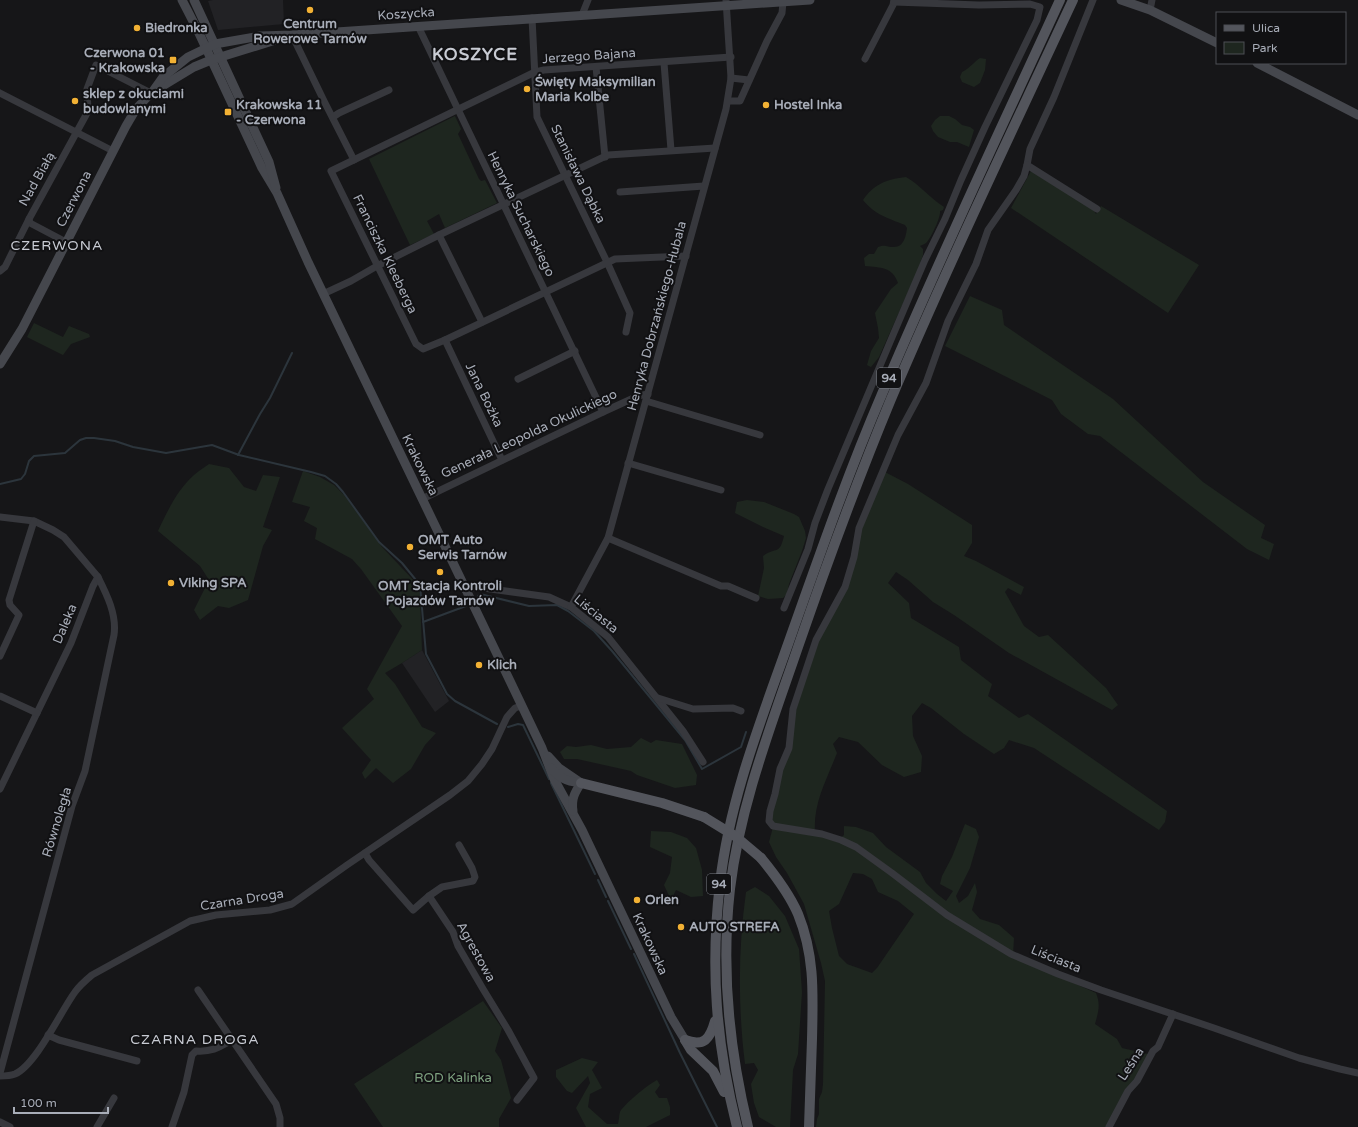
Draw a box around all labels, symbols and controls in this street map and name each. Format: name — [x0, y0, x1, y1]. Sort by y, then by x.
street label: Koszycka — [377, 4, 435, 24]
marker: Centrum Rowerowe Tarnów — [305, 5, 315, 15]
legend — [1216, 12, 1346, 64]
place label: Centrum Rowerowe Tarnów — [253, 16, 367, 47]
place label: Biedronka — [145, 20, 208, 36]
text: Ulica — [1252, 21, 1280, 35]
marker: Biedronka — [132, 23, 142, 33]
text: Park — [1252, 41, 1278, 55]
district label: KOSZYCE — [432, 44, 518, 65]
place label: Czerwona 01 - Krakowska — [84, 45, 165, 76]
street label: Jerzego Bajana — [542, 45, 636, 67]
marker: Czerwona 01 - Krakowska — [168, 55, 178, 65]
place label: Święty Maksymilian Maria Kolbe — [535, 73, 656, 105]
marker: Święty Maksymilian Maria Kolbe — [522, 84, 532, 94]
place label: sklep z okuciami budowlanymi — [83, 86, 184, 117]
marker: sklep z okuciami budowlanymi — [70, 96, 80, 106]
place label: Krakowska 11 - Czerwona — [236, 97, 322, 128]
place label: Hostel Inka — [774, 97, 842, 113]
marker: Hostel Inka — [761, 100, 771, 110]
marker: Krakowska 11 - Czerwona — [223, 107, 233, 117]
street label: Stanisława Dąbka — [547, 122, 609, 226]
street label: Nad Białą — [16, 149, 58, 209]
street label: Henryka Sucharskiego — [484, 149, 558, 279]
street label: Czerwona — [53, 168, 95, 230]
street label: Franciszka Kleeberga — [349, 192, 421, 316]
street label: Henryka Dobrzańskiego-Hubala — [624, 219, 690, 413]
district label: CZERWONA — [11, 237, 103, 254]
street label: Jana Bożka — [462, 360, 506, 430]
road number: 94 — [877, 368, 901, 388]
street label: Generała Leopolda Okulickiego — [438, 386, 620, 482]
street label: Krakowska — [398, 432, 442, 498]
place label: OMT Auto Serwis Tarnów — [418, 532, 507, 563]
marker: OMT Auto Serwis Tarnów — [405, 542, 415, 552]
marker: OMT Stacja Kontroli Pojazdów Tarnów — [435, 567, 445, 577]
place label: Viking SPA — [179, 575, 247, 591]
marker: Viking SPA — [166, 578, 176, 588]
place label: OMT Stacja Kontroli Pojazdów Tarnów — [378, 578, 502, 609]
street label: Liściasta — [570, 591, 622, 637]
street label: Daleka — [49, 602, 81, 646]
place label: Klich — [487, 657, 517, 673]
marker: Klich — [474, 660, 484, 670]
street label: Równoległa — [39, 785, 75, 859]
road number: 94 — [707, 874, 731, 894]
street label: Czarna Droga — [199, 886, 285, 914]
place label: Orlen — [645, 892, 679, 908]
marker: Orlen — [632, 895, 642, 905]
street label: Krakowska — [629, 910, 671, 978]
street label: Agrestowa — [453, 919, 499, 985]
place label: AUTO STREFA — [689, 919, 780, 935]
marker: AUTO STREFA — [676, 922, 686, 932]
street label: Liściasta — [1028, 942, 1084, 976]
district label: CZARNA DROGA — [130, 1031, 260, 1048]
street label: Leśna — [1114, 1044, 1148, 1084]
park label: ROD Kalinka — [414, 1070, 492, 1086]
scale bar — [14, 1089, 108, 1115]
text: 100 m — [20, 1096, 57, 1110]

